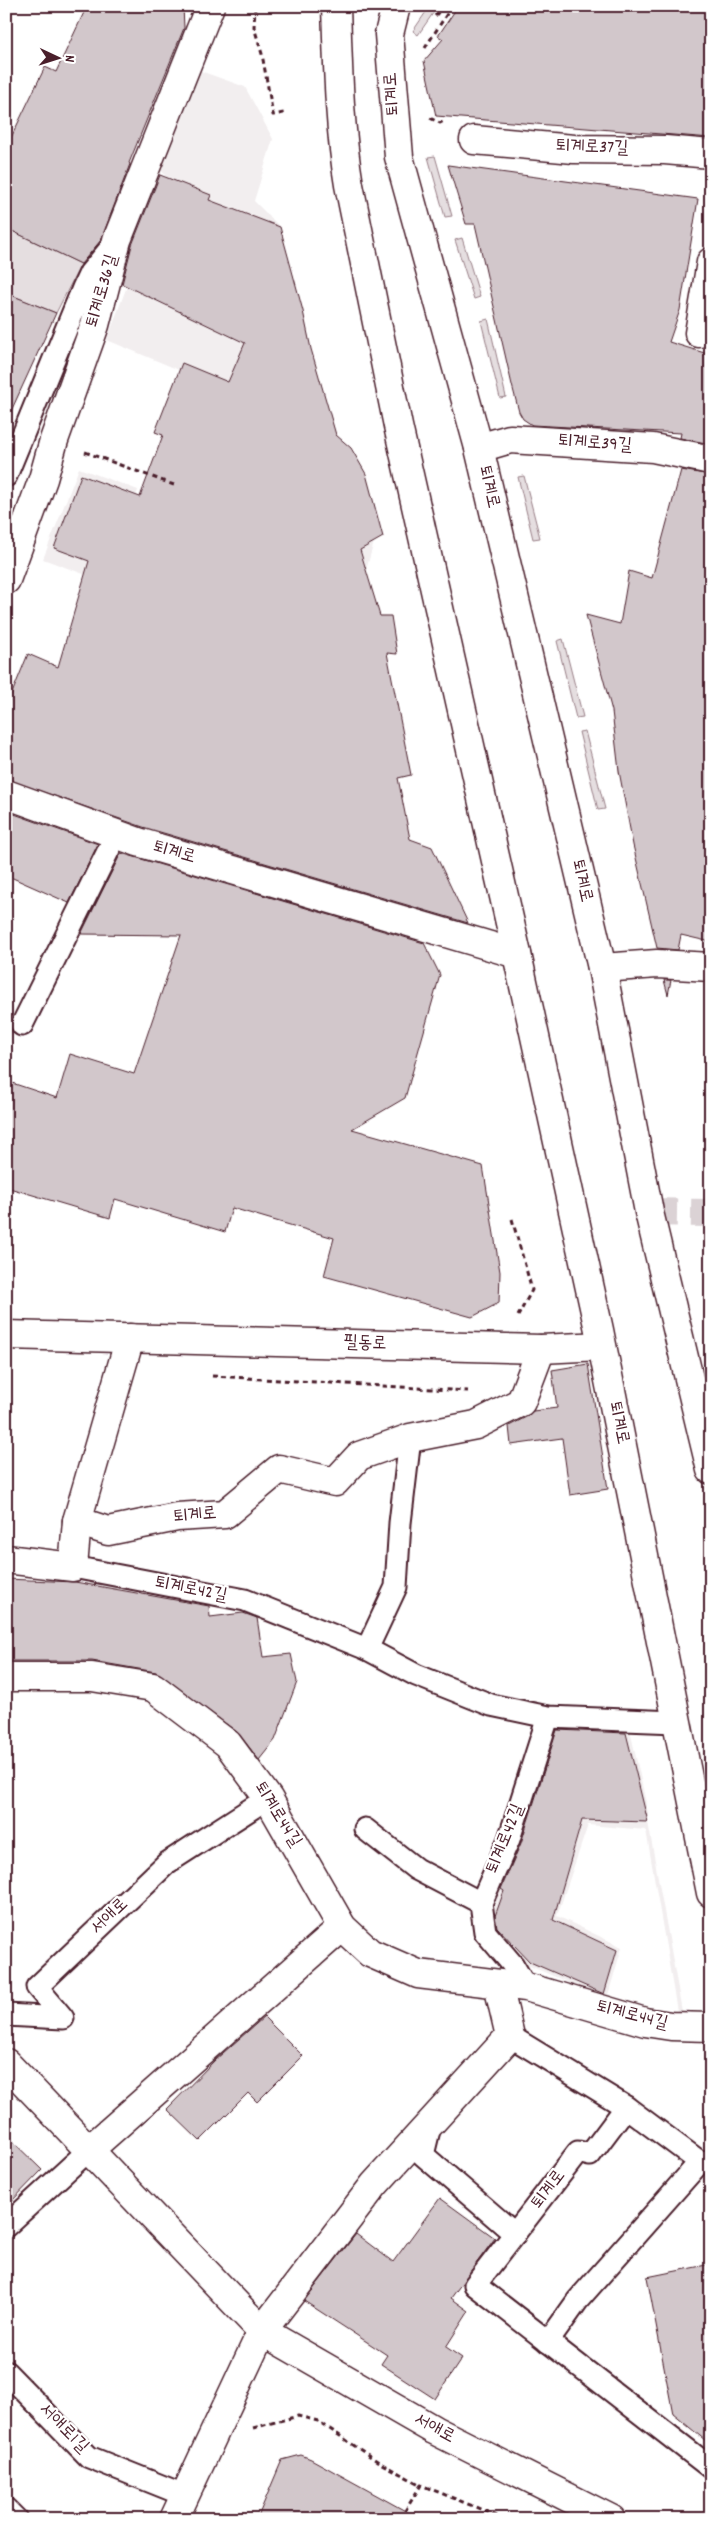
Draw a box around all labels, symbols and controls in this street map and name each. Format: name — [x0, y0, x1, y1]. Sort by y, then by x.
north arrow — [32, 32, 82, 82]
text: N — [59, 55, 79, 63]
street label: 퇴계로 — [379, 71, 407, 117]
street label: 퇴계로37길 — [555, 134, 629, 162]
street label: 퇴계로36길 — [81, 251, 125, 330]
street label: 퇴계로39길 — [557, 429, 633, 459]
street label: 퇴계로 — [471, 463, 505, 511]
street label: 퇴계로 — [150, 835, 198, 871]
street label: 퇴계로 — [564, 857, 598, 905]
street label: 필동로 — [343, 1331, 387, 1357]
street label: 퇴계로 — [601, 1399, 635, 1447]
street label: 퇴계로 — [172, 1502, 218, 1530]
street label: 퇴계로42길 — [153, 1571, 230, 1609]
street label: 퇴계로44길 — [247, 1777, 307, 1853]
street label: 퇴계로42길 — [481, 1800, 532, 1878]
street label: 서애로 — [86, 1893, 134, 1941]
street label: 퇴계로44길 — [594, 1995, 671, 2037]
street label: 퇴계로 — [526, 2165, 572, 2215]
street label: 서애로1길 — [32, 2398, 94, 2460]
street label: 서애로 — [409, 2408, 459, 2450]

